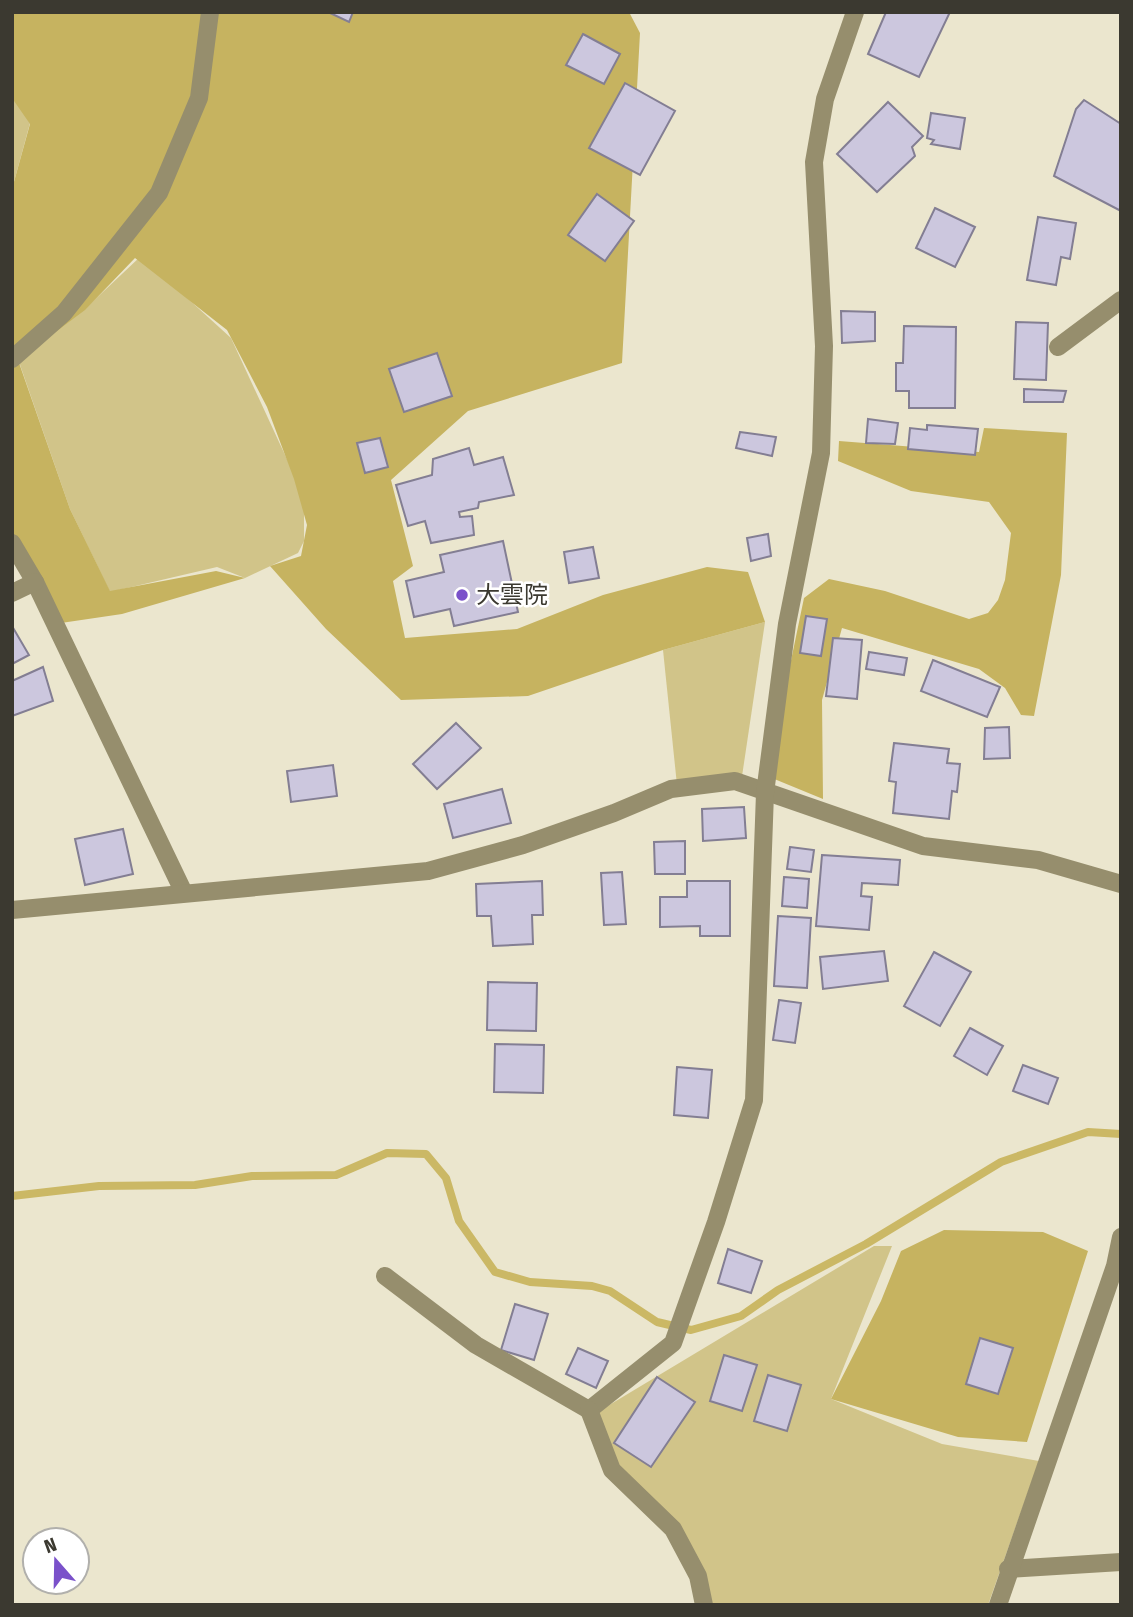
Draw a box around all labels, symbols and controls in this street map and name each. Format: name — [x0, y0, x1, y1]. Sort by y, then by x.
place label: 大雲院 — [476, 581, 548, 609]
marker: 大雲院 — [454, 587, 470, 603]
north arrow — [21, 1526, 91, 1596]
text: N — [41, 1533, 60, 1558]

